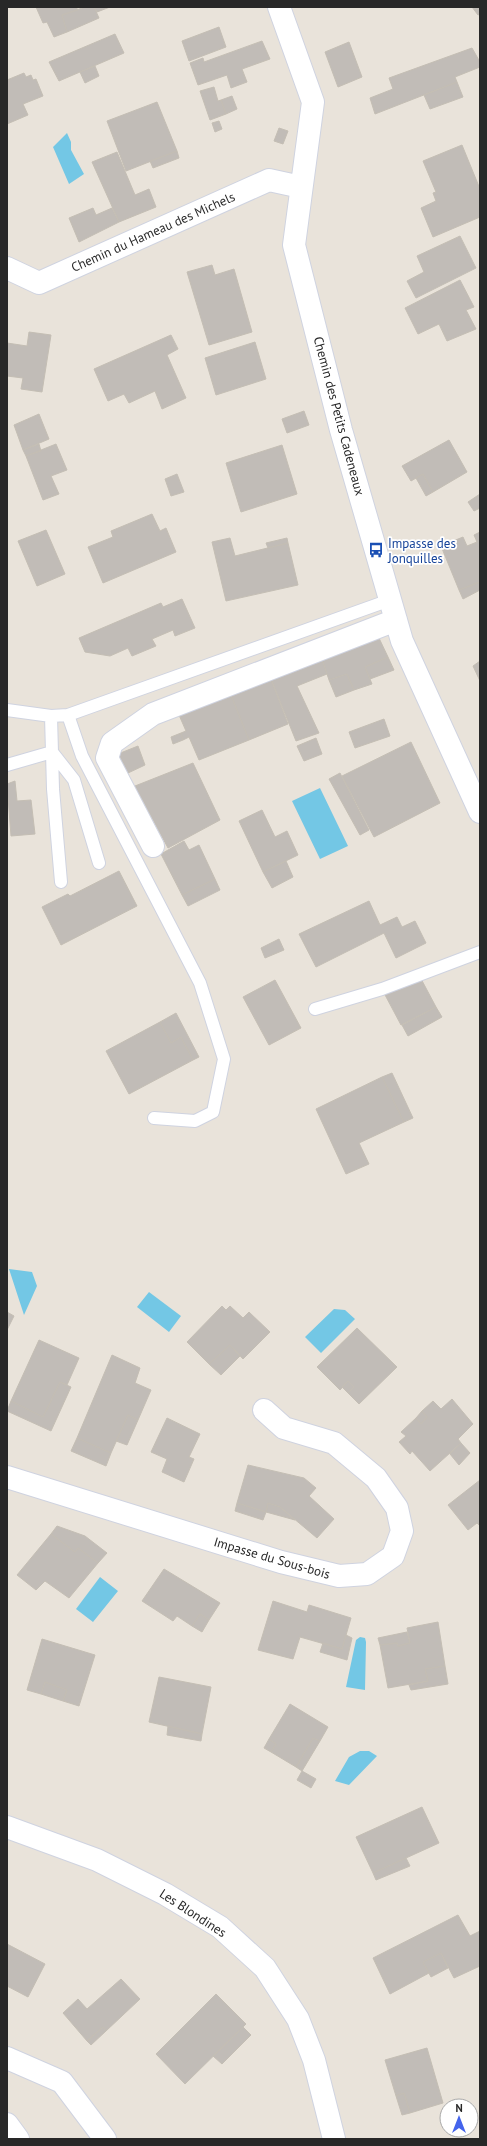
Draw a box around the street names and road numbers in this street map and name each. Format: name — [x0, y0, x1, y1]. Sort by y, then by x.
street label: Chemin du Hameau des Michels — [68, 188, 238, 276]
street label: Chemin des Petits Cadeneaux — [310, 335, 369, 498]
street label: Impasse du Sous-bois — [212, 1533, 332, 1583]
street label: Les Blondines — [156, 1885, 230, 1941]

